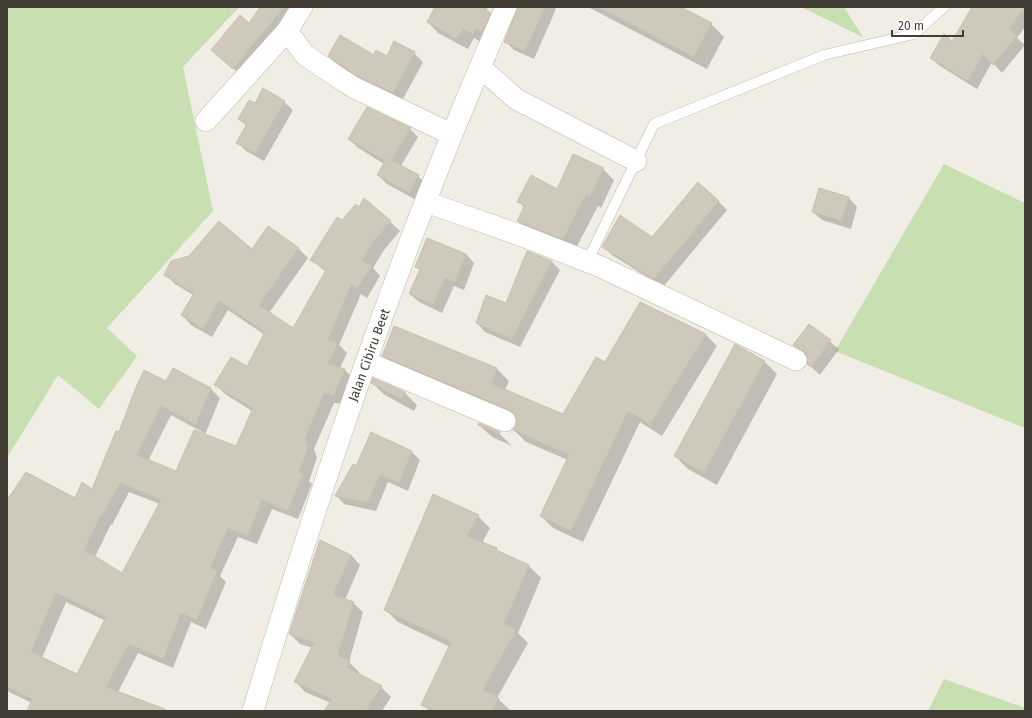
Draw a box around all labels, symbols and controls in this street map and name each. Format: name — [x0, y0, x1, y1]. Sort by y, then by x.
scale bar — [892, 12, 963, 38]
text: 20 m — [898, 19, 924, 33]
street label: Jalan Cibiru Beet — [345, 306, 393, 404]

